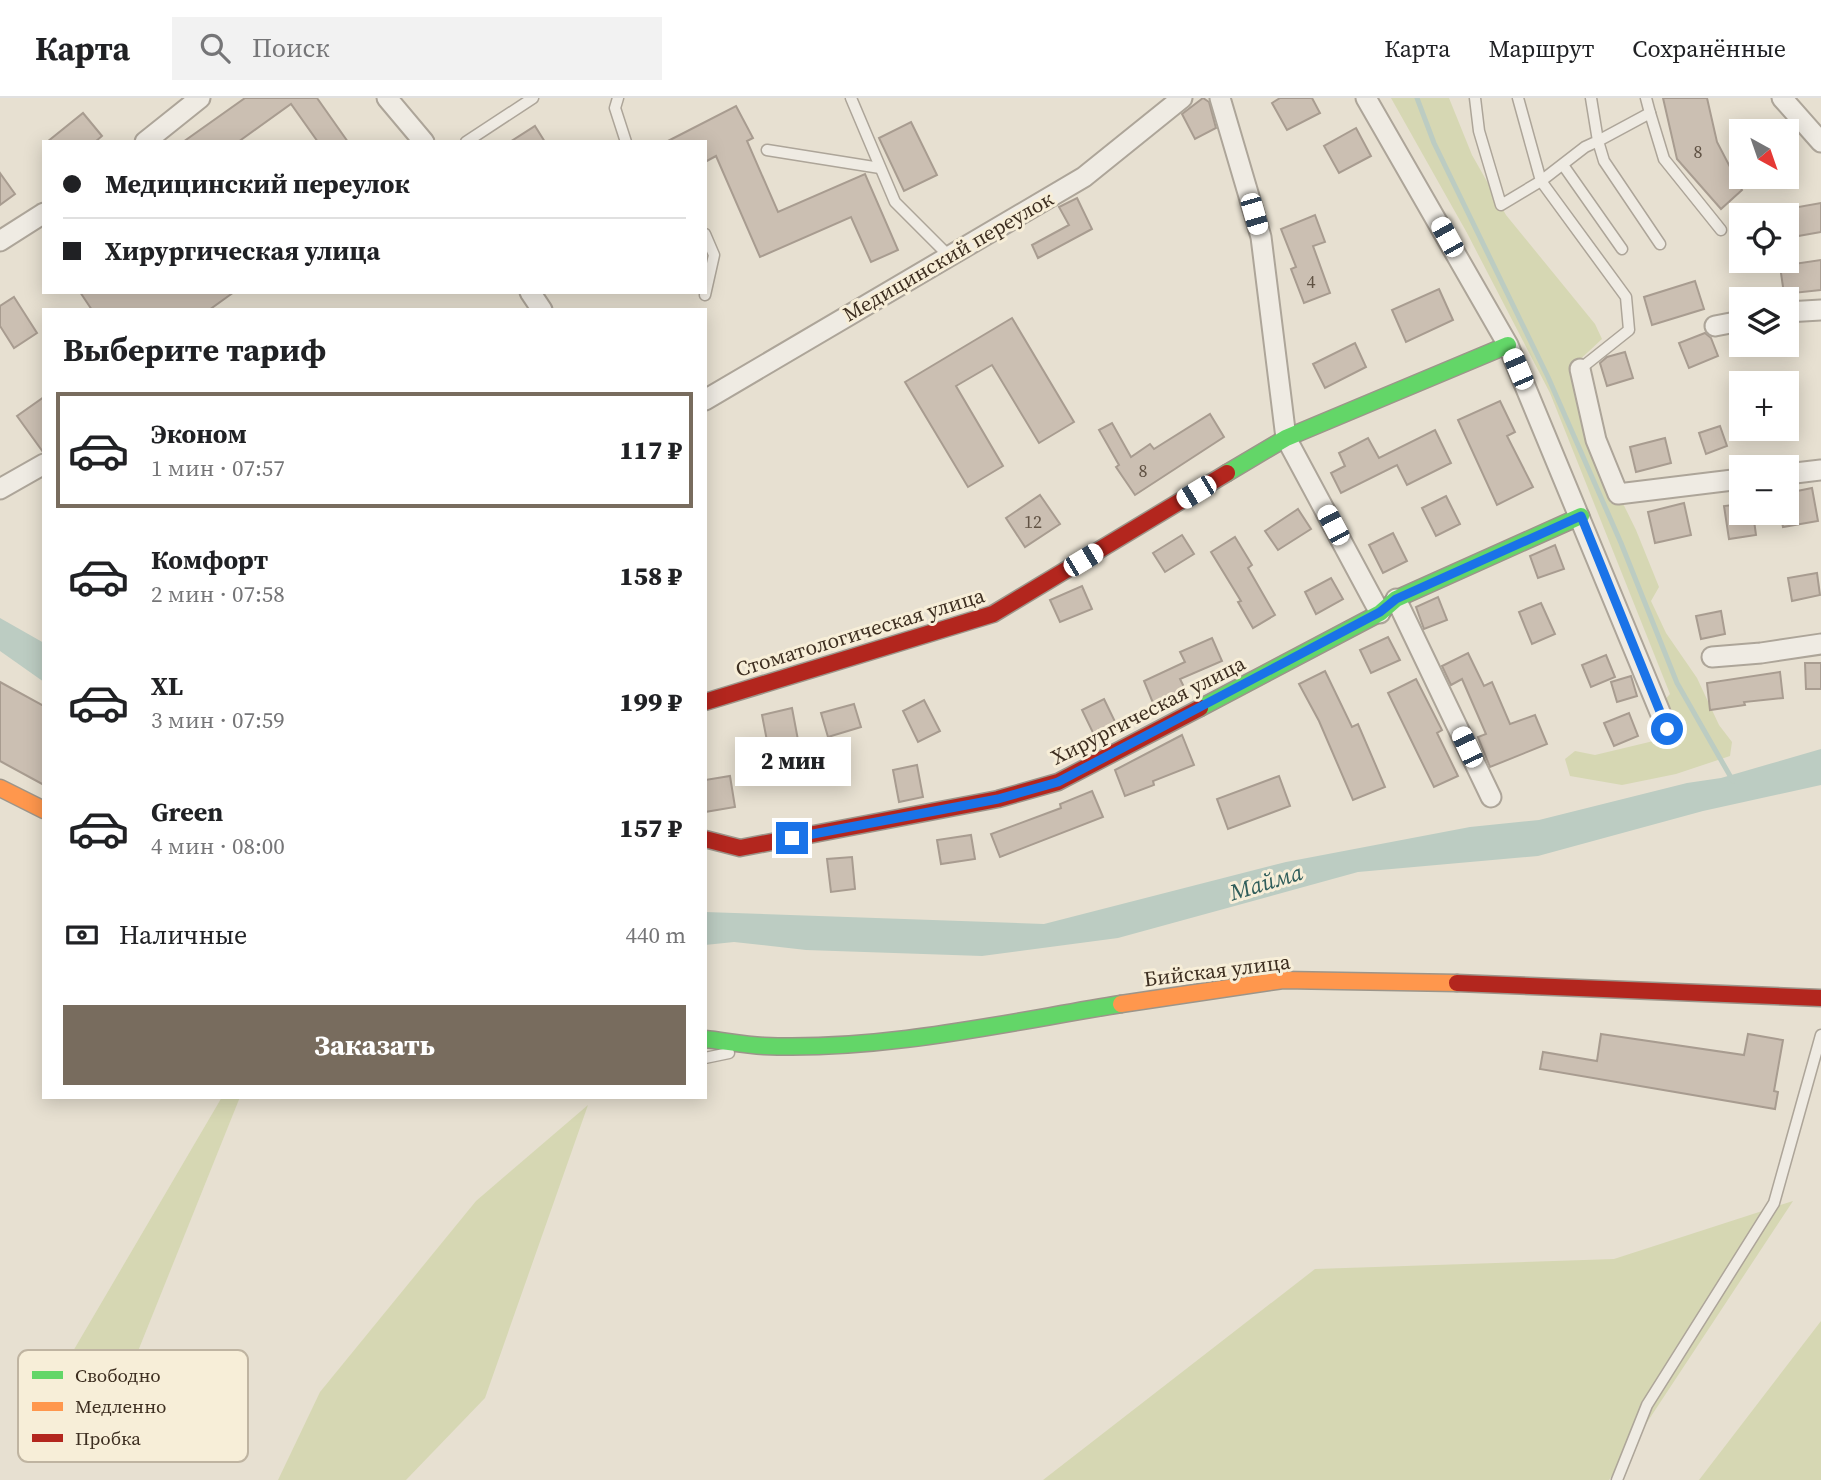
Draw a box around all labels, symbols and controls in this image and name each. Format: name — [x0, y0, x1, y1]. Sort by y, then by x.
search box — [172, 17, 662, 80]
text: Карта — [35, 26, 130, 71]
icon: search — [196, 29, 234, 67]
text: Поиск — [252, 30, 330, 66]
text: Карта — [1384, 32, 1450, 65]
text: Маршрут — [1488, 32, 1594, 65]
text: Сохранённые — [1632, 32, 1786, 65]
north arrow — [1729, 119, 1799, 189]
map controls — [1729, 119, 1799, 525]
house number: 8 — [1694, 139, 1703, 164]
text: Медицинский переулок — [105, 166, 410, 202]
street label: Медицинский переулок — [837, 184, 1059, 328]
car — [1239, 191, 1270, 237]
button: locate — [1729, 203, 1799, 273]
car — [1428, 214, 1467, 260]
text: Хирургическая улица — [105, 233, 380, 269]
house number: 4 — [1307, 269, 1316, 294]
button: layers — [1729, 287, 1799, 357]
text: Выберите тариф — [63, 328, 326, 372]
car — [1501, 346, 1536, 392]
button: + — [1729, 371, 1799, 441]
text: Эконом — [151, 416, 247, 452]
icon: car — [67, 419, 130, 482]
text: 117 ₽ — [619, 432, 682, 468]
text: 1 мин · 07:57 — [151, 452, 285, 484]
button: − — [1729, 455, 1799, 525]
house number: 8 — [1139, 458, 1148, 483]
car — [1173, 472, 1220, 512]
car — [1314, 502, 1353, 548]
house number: 12 — [1024, 509, 1042, 534]
car — [1060, 540, 1107, 580]
text: Комфорт — [151, 542, 268, 578]
icon: car — [67, 545, 130, 608]
text: 158 ₽ — [619, 558, 682, 594]
text: 2 мин · 07:58 — [151, 578, 285, 610]
street label: Стоматологическая улица — [732, 580, 988, 684]
street label: Хирургическая улица — [1046, 648, 1250, 772]
text: XL — [151, 668, 183, 704]
icon: car — [67, 671, 130, 734]
text: 199 ₽ — [619, 684, 682, 720]
text: 3 мин · 07:59 — [151, 704, 285, 736]
route start — [1651, 713, 1683, 745]
car — [1449, 724, 1486, 770]
callout: 2 мин — [734, 736, 850, 786]
text: 2 мин — [761, 745, 825, 777]
text: Green — [151, 794, 223, 830]
icon: car — [67, 797, 130, 860]
text: 157 ₽ — [619, 810, 682, 846]
route end — [776, 822, 808, 854]
text: 4 мин · 08:00 — [151, 830, 285, 862]
water label: Майма — [1224, 856, 1307, 909]
icon: cash — [63, 916, 101, 954]
text: Наличные — [119, 917, 247, 953]
text: 440 m — [625, 919, 686, 951]
street label: Бийская улица — [1142, 947, 1292, 993]
button: Заказать — [63, 1005, 686, 1085]
legend — [18, 1350, 248, 1462]
text: Свободно — [75, 1362, 161, 1388]
text: Медленно — [75, 1393, 166, 1419]
text: Пробка — [75, 1425, 141, 1451]

